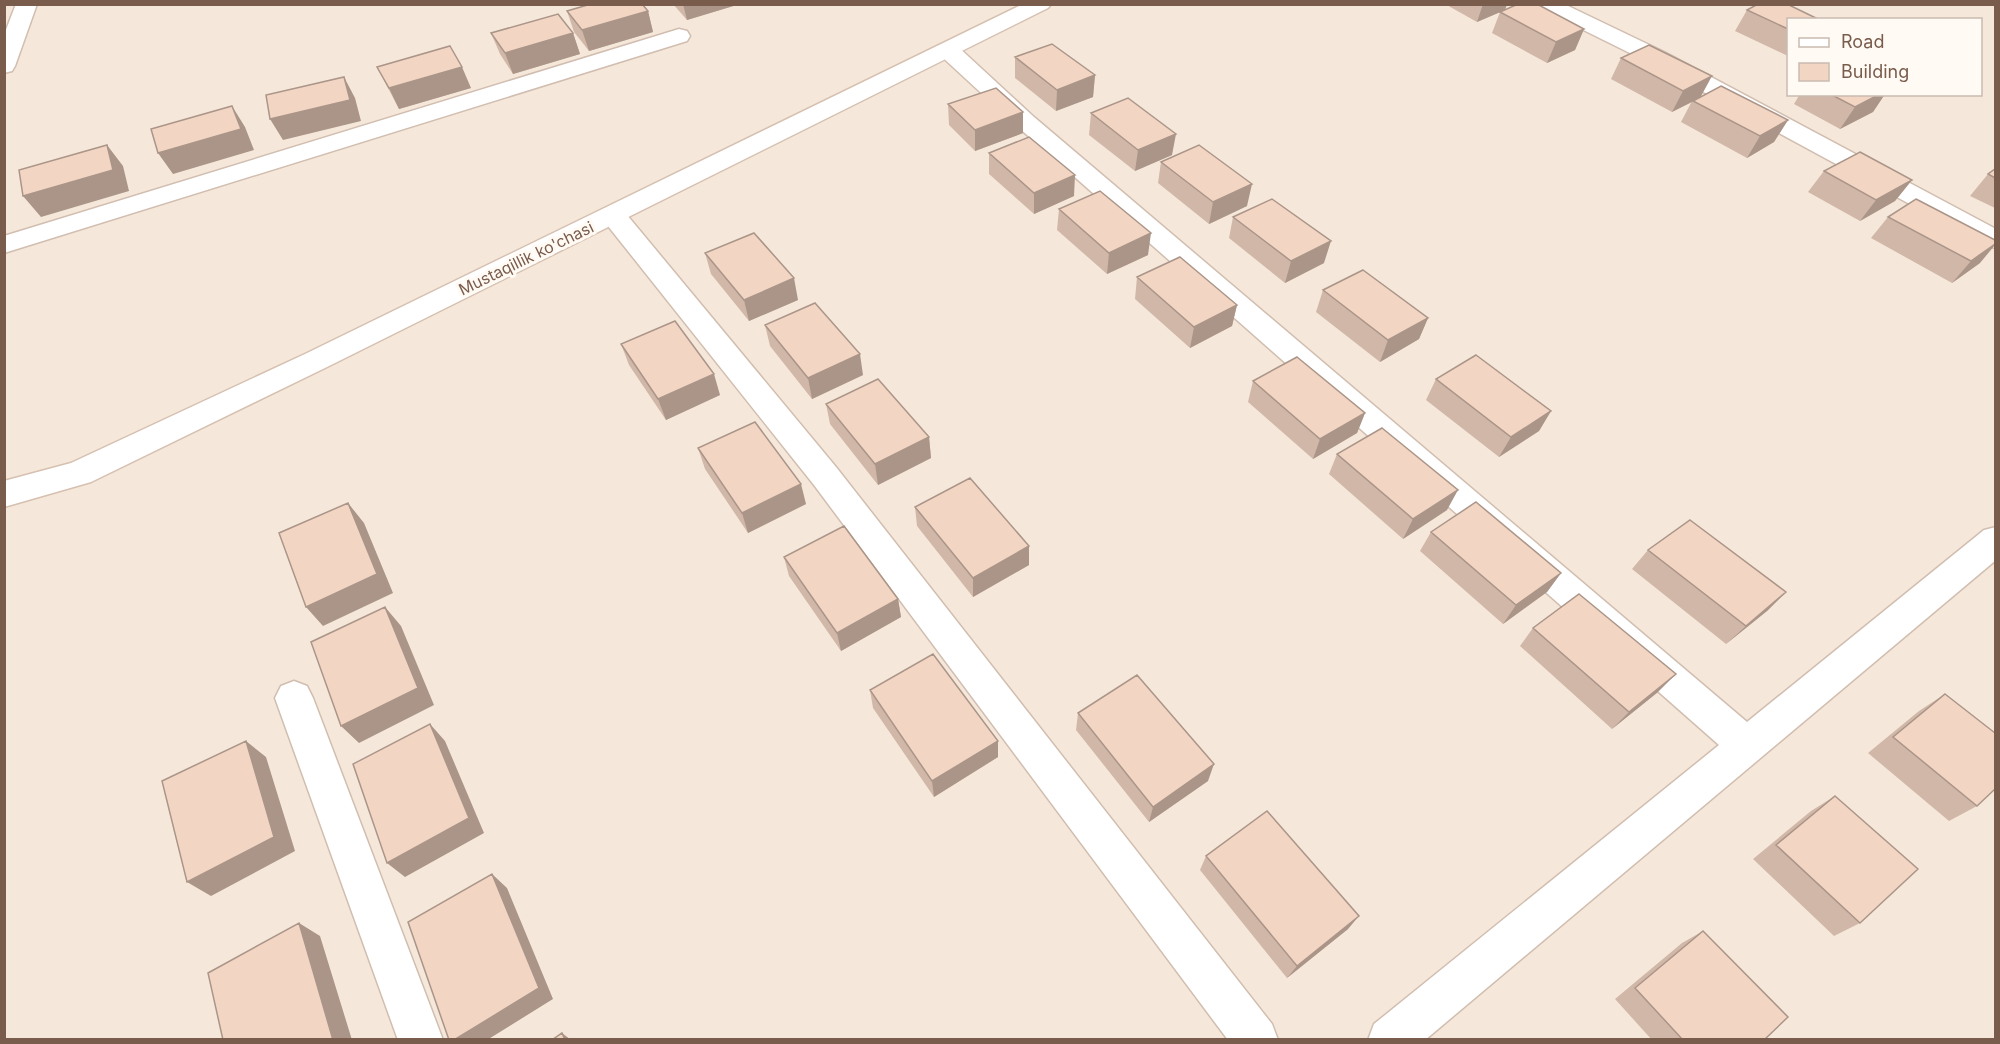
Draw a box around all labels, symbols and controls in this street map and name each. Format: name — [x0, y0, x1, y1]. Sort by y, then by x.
legend — [1787, 18, 1982, 96]
text: Road — [1841, 31, 1884, 52]
text: Building — [1841, 61, 1909, 82]
street label: Mustaqillik ko'chasi — [455, 217, 597, 299]

